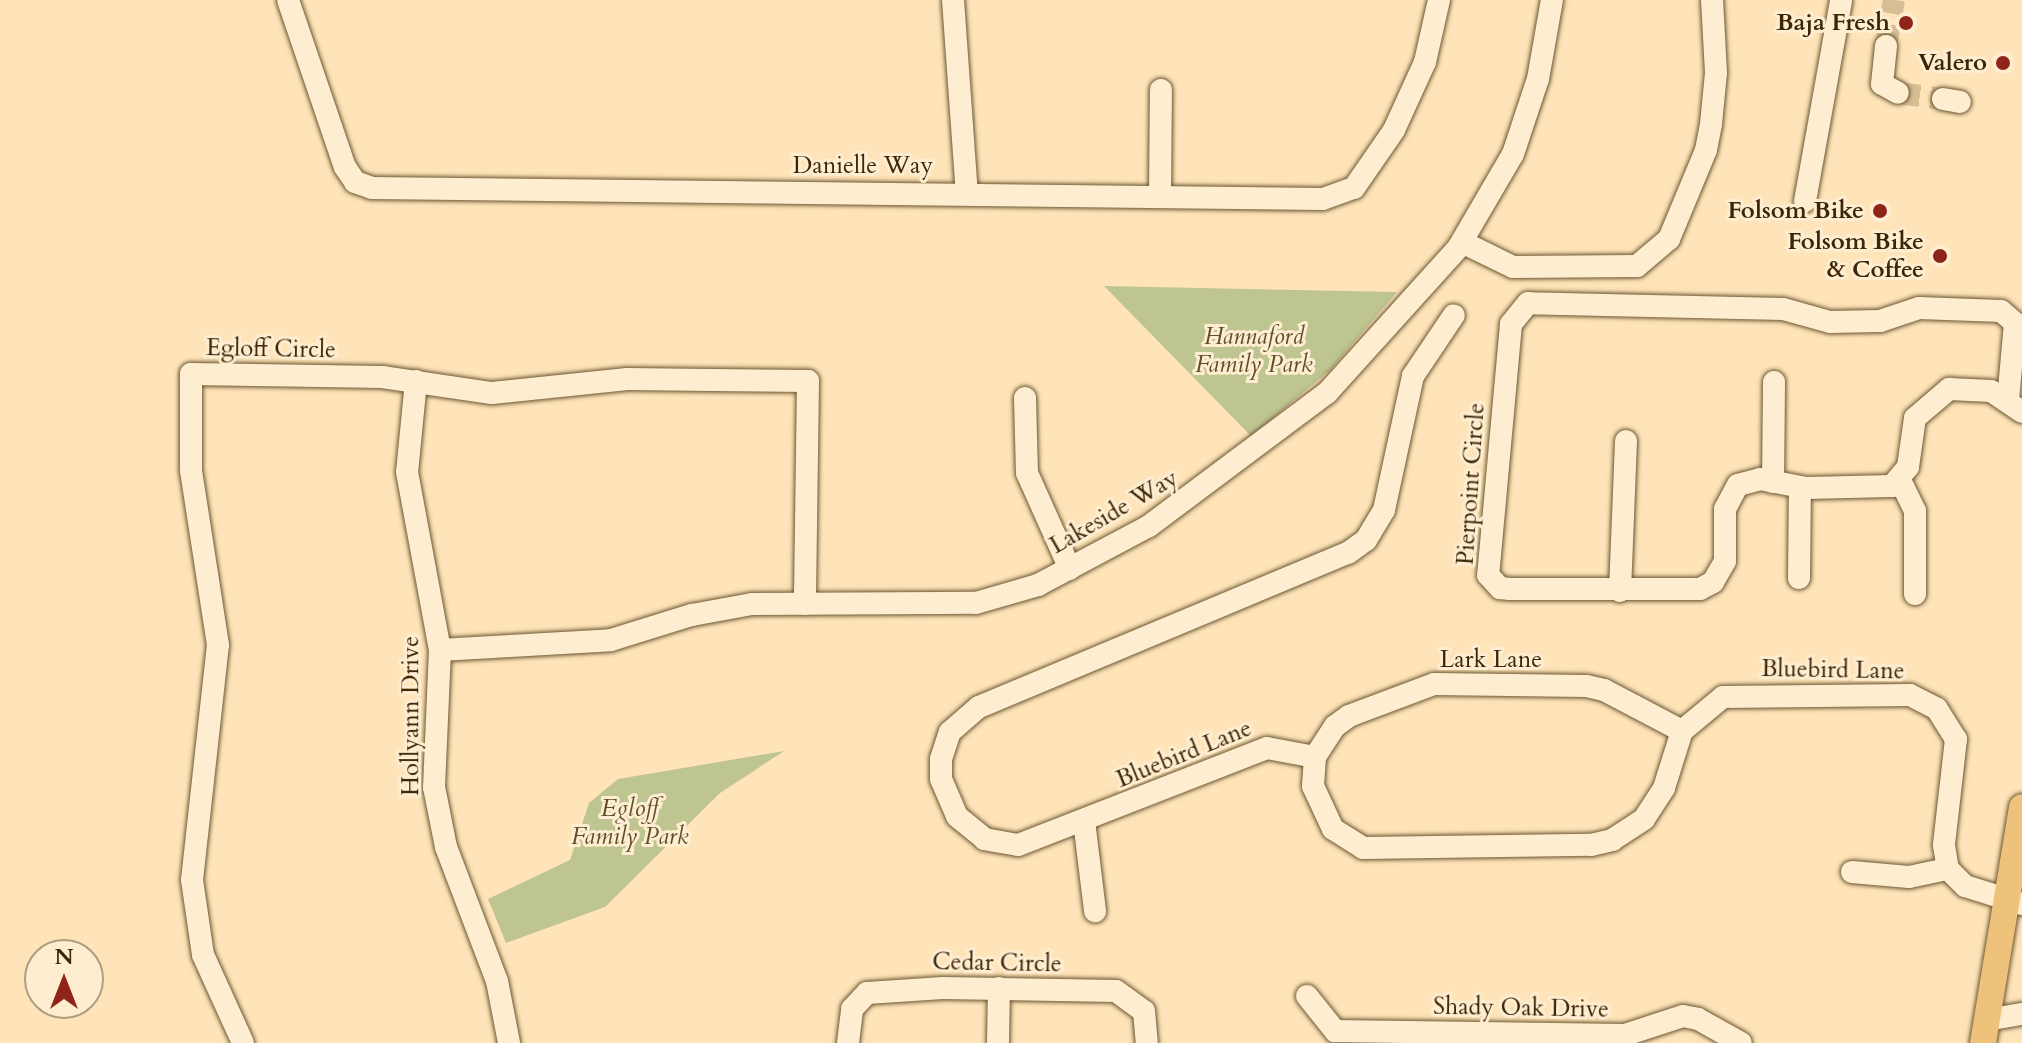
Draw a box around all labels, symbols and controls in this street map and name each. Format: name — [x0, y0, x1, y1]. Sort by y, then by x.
place label: Baja Fresh — [1776, 9, 1890, 37]
marker: Baja Fresh — [1897, 14, 1915, 32]
place label: Valero — [1918, 49, 1987, 77]
marker: Valero — [1994, 54, 2012, 72]
street label: Danielle Way — [793, 152, 933, 180]
place label: Folsom Bike — [1727, 197, 1864, 225]
marker: Folsom Bike — [1871, 202, 1889, 220]
place label: Folsom Bike & Coffee — [1787, 228, 1924, 284]
marker: Folsom Bike & Coffee — [1931, 247, 1949, 265]
park label: Hannaford Family Park — [1195, 323, 1313, 379]
street label: Egloff Circle — [206, 333, 336, 365]
street label: Pierpoint Circle — [1451, 402, 1491, 566]
street label: Lakeside Way — [1045, 464, 1183, 560]
street label: Hollyann Drive — [397, 636, 425, 796]
street label: Lark Lane — [1440, 646, 1542, 674]
street label: Bluebird Lane — [1761, 654, 1905, 686]
street label: Bluebird Lane — [1112, 714, 1256, 794]
park label: Egloff Family Park — [571, 795, 689, 851]
north arrow — [24, 939, 104, 1019]
text: N — [54, 942, 74, 972]
street label: Cedar Circle — [932, 947, 1062, 979]
street label: Shady Oak Drive — [1433, 992, 1609, 1024]

